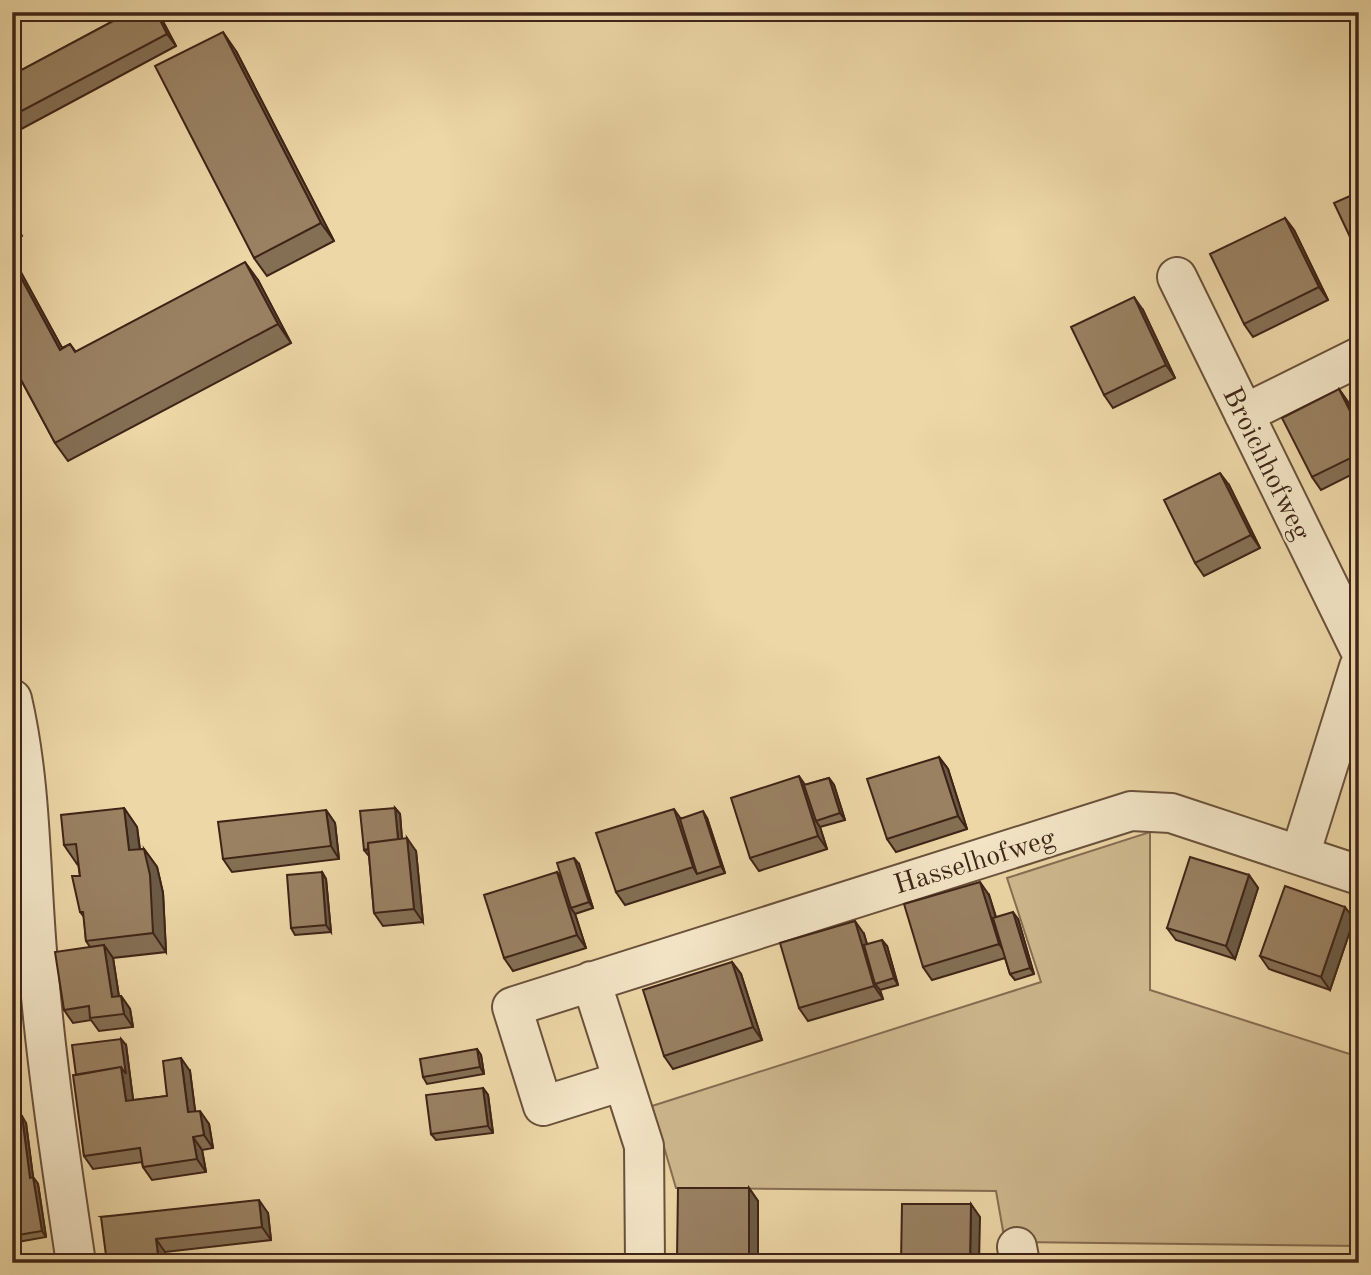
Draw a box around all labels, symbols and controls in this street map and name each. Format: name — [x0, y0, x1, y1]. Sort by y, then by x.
street label: Broichhofweg — [1216, 383, 1314, 545]
street label: Hasselhofweg — [891, 825, 1059, 901]

